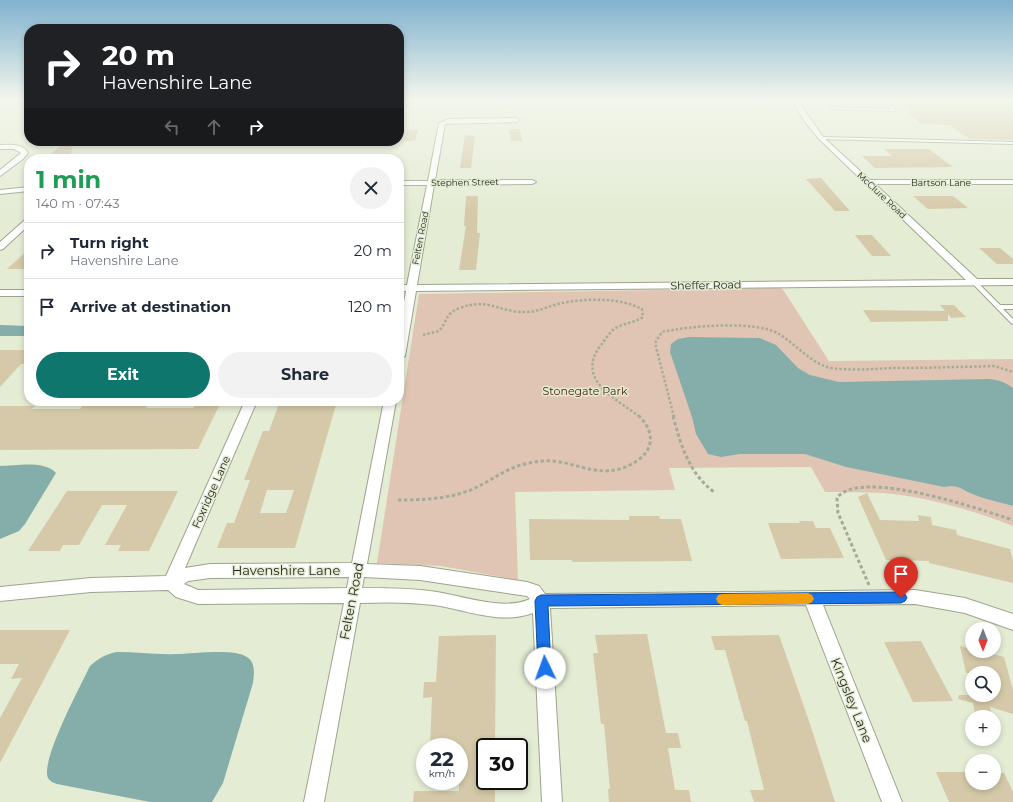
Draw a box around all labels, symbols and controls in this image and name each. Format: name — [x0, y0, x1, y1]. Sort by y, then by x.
text: 20 m — [102, 38, 175, 72]
icon: right — [36, 40, 88, 92]
text: Havenshire Lane — [102, 72, 252, 94]
icon: left — [161, 116, 183, 138]
icon: ahead — [203, 116, 225, 138]
icon: right — [245, 116, 267, 138]
text: 1 min — [36, 165, 101, 194]
button: close — [350, 167, 392, 209]
street label: McClure Road — [855, 169, 909, 221]
street label: Stephen Street — [431, 176, 499, 188]
street label: Bartson Lane — [911, 177, 972, 188]
text: 140 m · 07:43 — [36, 195, 120, 211]
street label: Felten Road — [409, 210, 431, 266]
text: Turn right — [70, 233, 149, 252]
icon: right — [36, 240, 58, 262]
text: 20 m — [354, 241, 392, 260]
text: Havenshire Lane — [70, 252, 179, 268]
street label: Sheffer Road — [670, 277, 742, 293]
icon: arrive — [36, 296, 58, 318]
text: Arrive at destination — [70, 297, 231, 316]
text: 120 m — [348, 297, 392, 316]
button: Exit — [36, 352, 210, 398]
button: Share — [218, 352, 392, 398]
park label: Stonegate Park — [543, 384, 628, 398]
street label: Foxridge Lane — [189, 453, 233, 531]
pin — [884, 557, 918, 598]
street label: Felten Road — [336, 561, 366, 641]
street label: Havenshire Lane — [232, 562, 340, 578]
icon: arrive — [890, 563, 912, 585]
north arrow — [965, 622, 1001, 658]
map controls — [965, 622, 1001, 790]
position arrow — [524, 647, 566, 689]
street label: Kingsley Lane — [828, 655, 876, 745]
button: search — [965, 666, 1001, 702]
button: + — [965, 710, 1001, 746]
speed limit sign: 30 — [476, 738, 528, 790]
text: 22 — [430, 747, 454, 771]
button: − — [965, 754, 1001, 790]
text: km/h — [429, 767, 455, 780]

